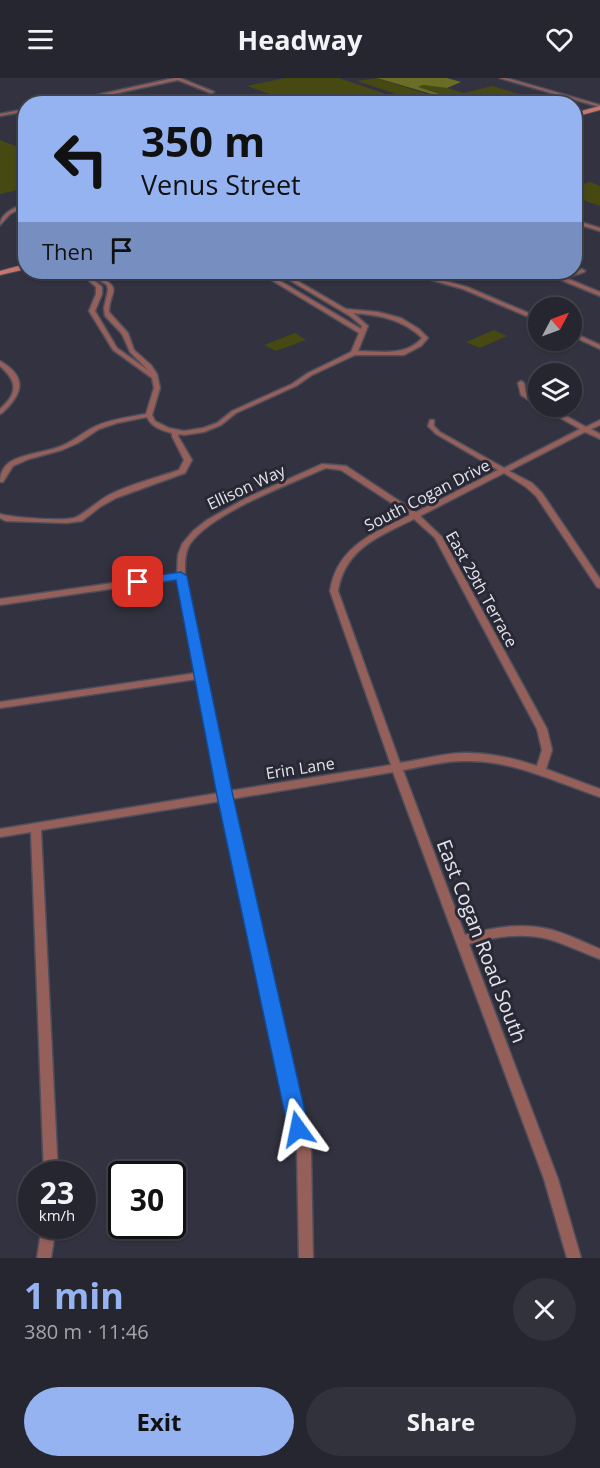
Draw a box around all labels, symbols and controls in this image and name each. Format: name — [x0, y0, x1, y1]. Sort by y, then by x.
text: Headway — [238, 21, 362, 58]
icon: menu — [24, 23, 57, 56]
icon: heart — [543, 23, 576, 56]
text: 350 m — [141, 112, 265, 169]
icon: left — [42, 120, 120, 198]
text: Venus Street — [141, 166, 301, 203]
icon: arrive — [105, 234, 138, 267]
text: Then — [42, 236, 93, 266]
north arrow — [528, 297, 582, 351]
map controls — [528, 297, 582, 417]
button: layers — [528, 363, 582, 417]
street label: South Cogan Drive — [360, 454, 494, 536]
street label: Ellison Way — [203, 459, 290, 515]
street label: East 29th Terrace — [441, 527, 523, 651]
pin — [112, 556, 163, 607]
icon: arrive — [121, 565, 154, 598]
street label: Erin Lane — [264, 752, 336, 784]
street label: East Cogan Road South — [431, 835, 533, 1047]
position arrow — [266, 1097, 330, 1161]
speed limit sign: 30 — [108, 1161, 186, 1239]
text: 23 — [40, 1172, 74, 1213]
text: km/h — [39, 1205, 75, 1225]
text: 1 min — [24, 1271, 124, 1320]
button: close — [513, 1278, 576, 1341]
text: 380 m · 11:46 — [24, 1318, 149, 1345]
button: Exit — [24, 1387, 294, 1456]
button: Share — [306, 1387, 576, 1456]

